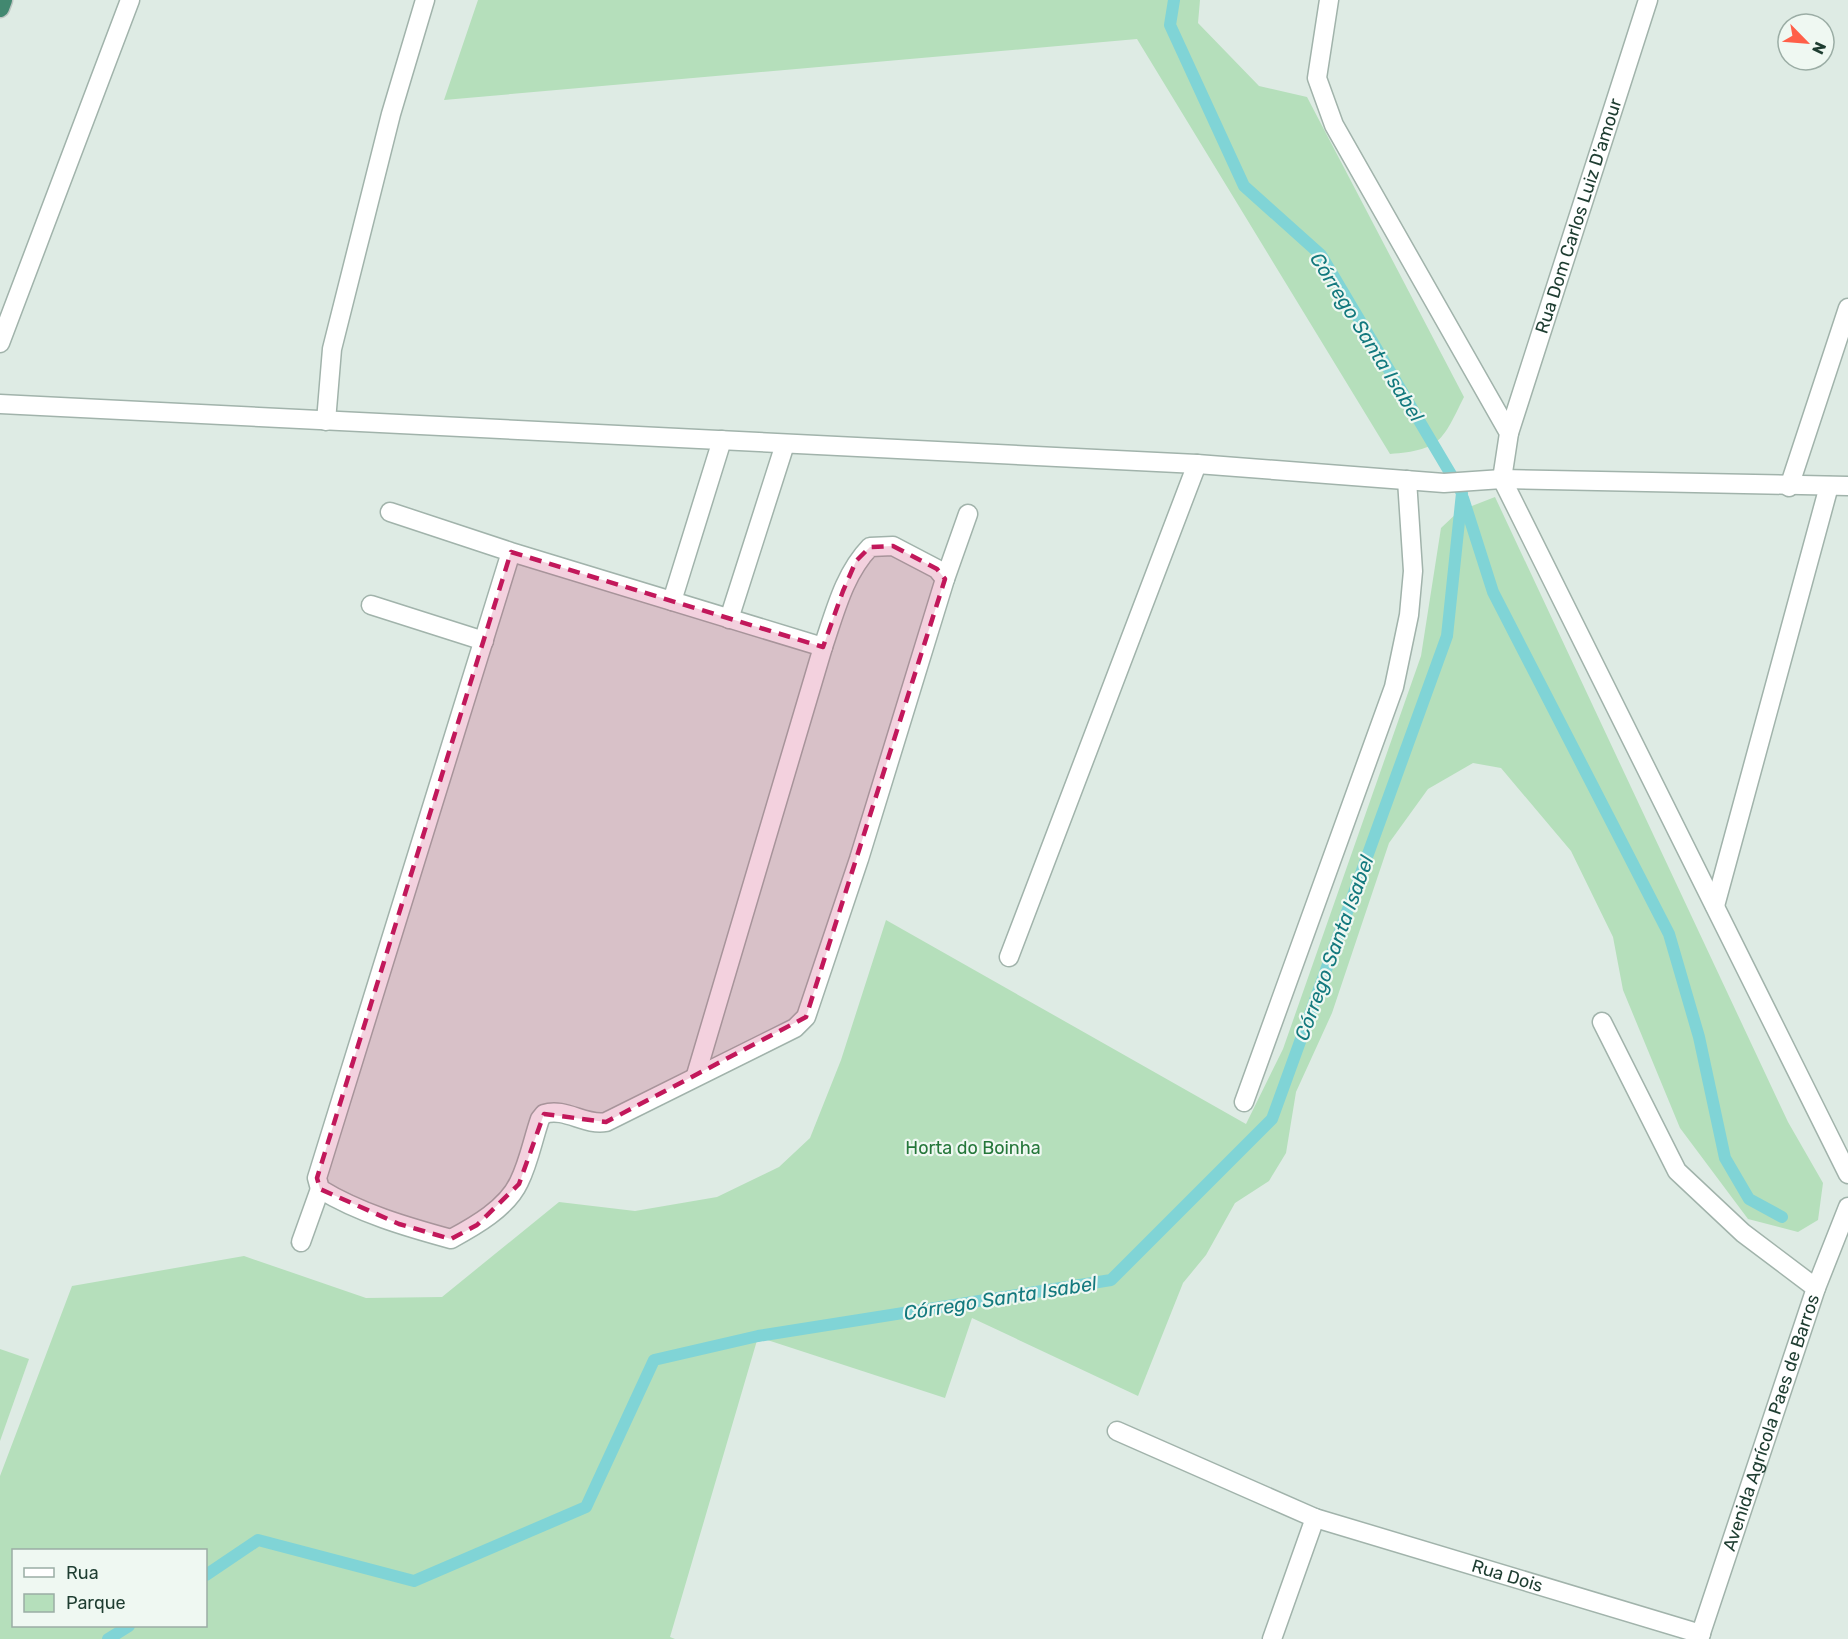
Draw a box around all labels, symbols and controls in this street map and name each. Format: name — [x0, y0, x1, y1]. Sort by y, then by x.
north arrow — [1776, 12, 1836, 72]
text: N — [1808, 39, 1830, 57]
street label: Rua Dom Carlos Luiz D'amour — [1531, 95, 1627, 336]
water label: Córrego Santa Isabel — [1305, 248, 1429, 427]
water label: Córrego Santa Isabel — [1289, 851, 1379, 1044]
park label: Horta do Boinha — [905, 1137, 1041, 1159]
water label: Córrego Santa Isabel — [902, 1271, 1099, 1325]
street label: Avenida Agrícola Paes de Barros — [1718, 1291, 1824, 1554]
legend — [12, 1549, 207, 1627]
street label: Rua Dois — [1469, 1555, 1546, 1597]
text: Rua — [66, 1562, 99, 1584]
text: Parque — [66, 1592, 126, 1614]

